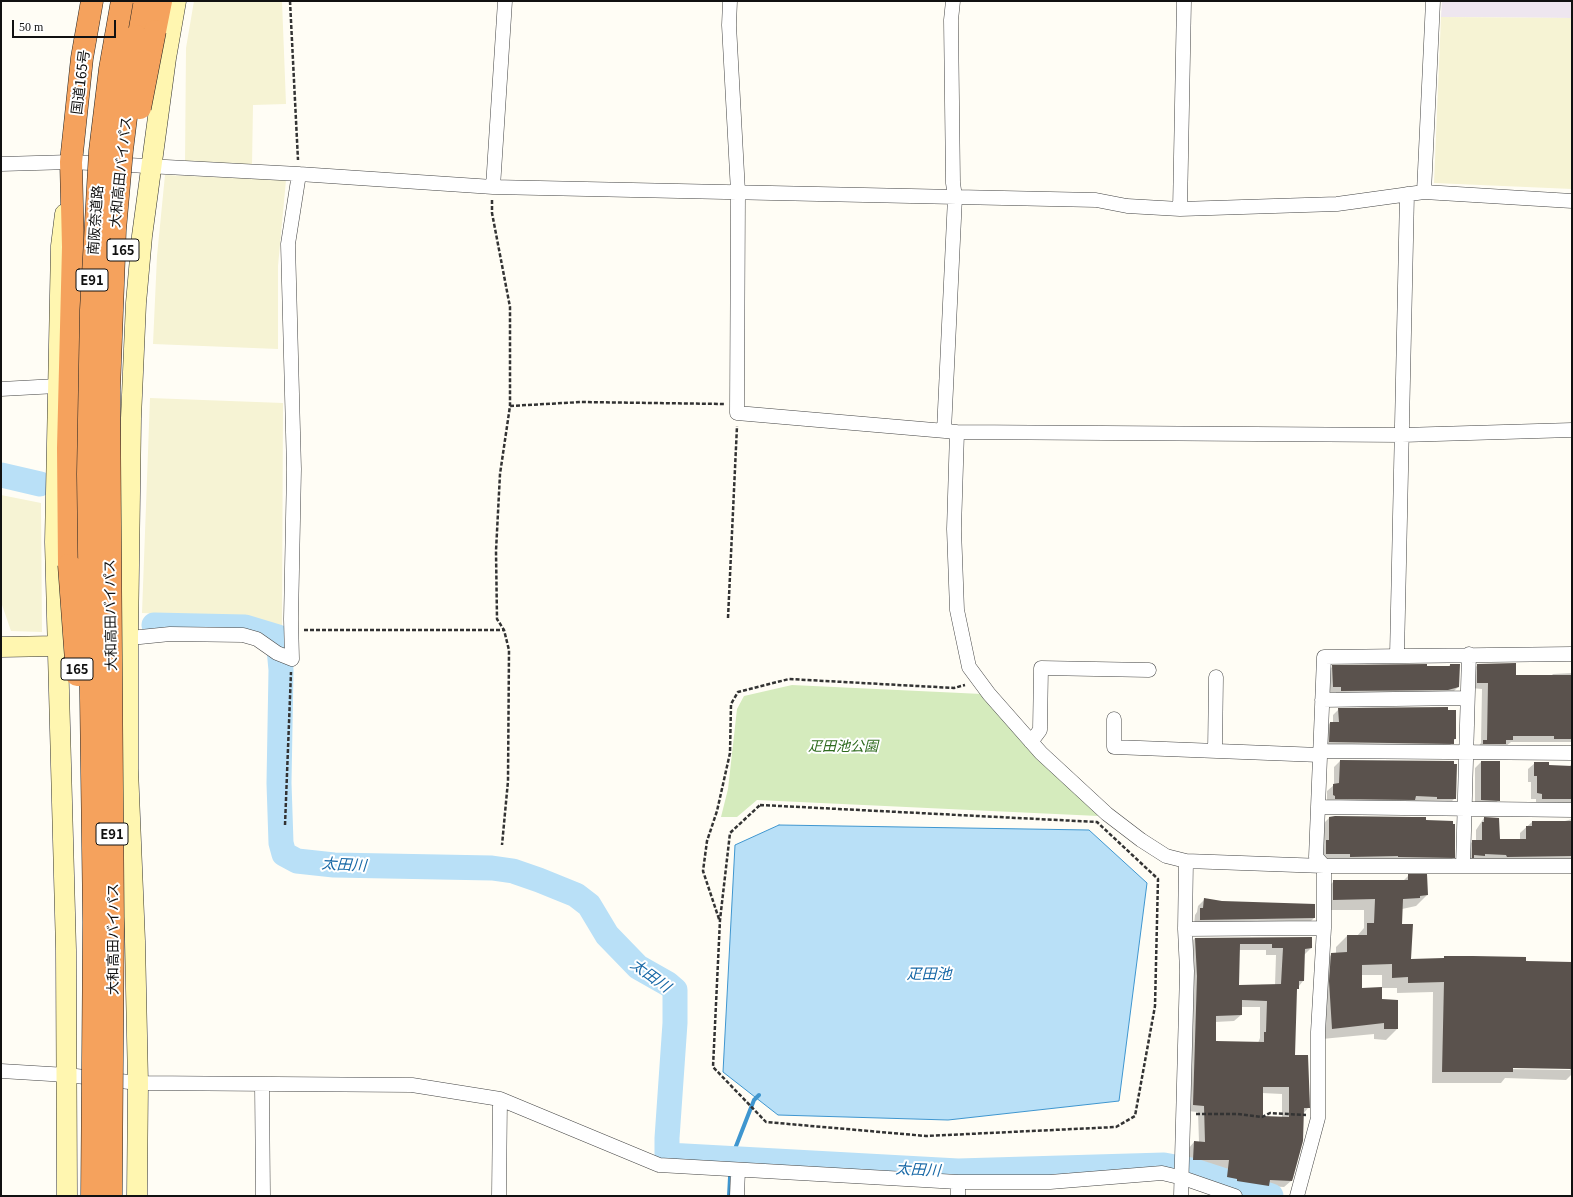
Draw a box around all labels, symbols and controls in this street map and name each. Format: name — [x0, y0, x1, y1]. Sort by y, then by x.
scale bar — [14, 12, 118, 38]
text: 50 m — [19, 20, 43, 34]
street label: 国道165号 — [68, 49, 92, 115]
street label: 大和高田バイパス — [106, 115, 134, 229]
street label: 南阪奈道路 — [84, 184, 106, 256]
road number: 165 — [107, 239, 139, 261]
road number: E91 — [76, 269, 108, 291]
street label: 大和高田バイパス — [101, 559, 119, 671]
road number: 165 — [61, 658, 93, 680]
park label: 疋田池公園 — [808, 738, 878, 754]
road number: E91 — [96, 823, 128, 845]
water label: 太田川 — [321, 854, 367, 874]
street label: 大和高田バイパス — [105, 883, 121, 995]
water label: 太田川 — [628, 954, 674, 996]
water label: 疋田池 — [907, 964, 951, 982]
water label: 太田川 — [895, 1159, 941, 1179]

